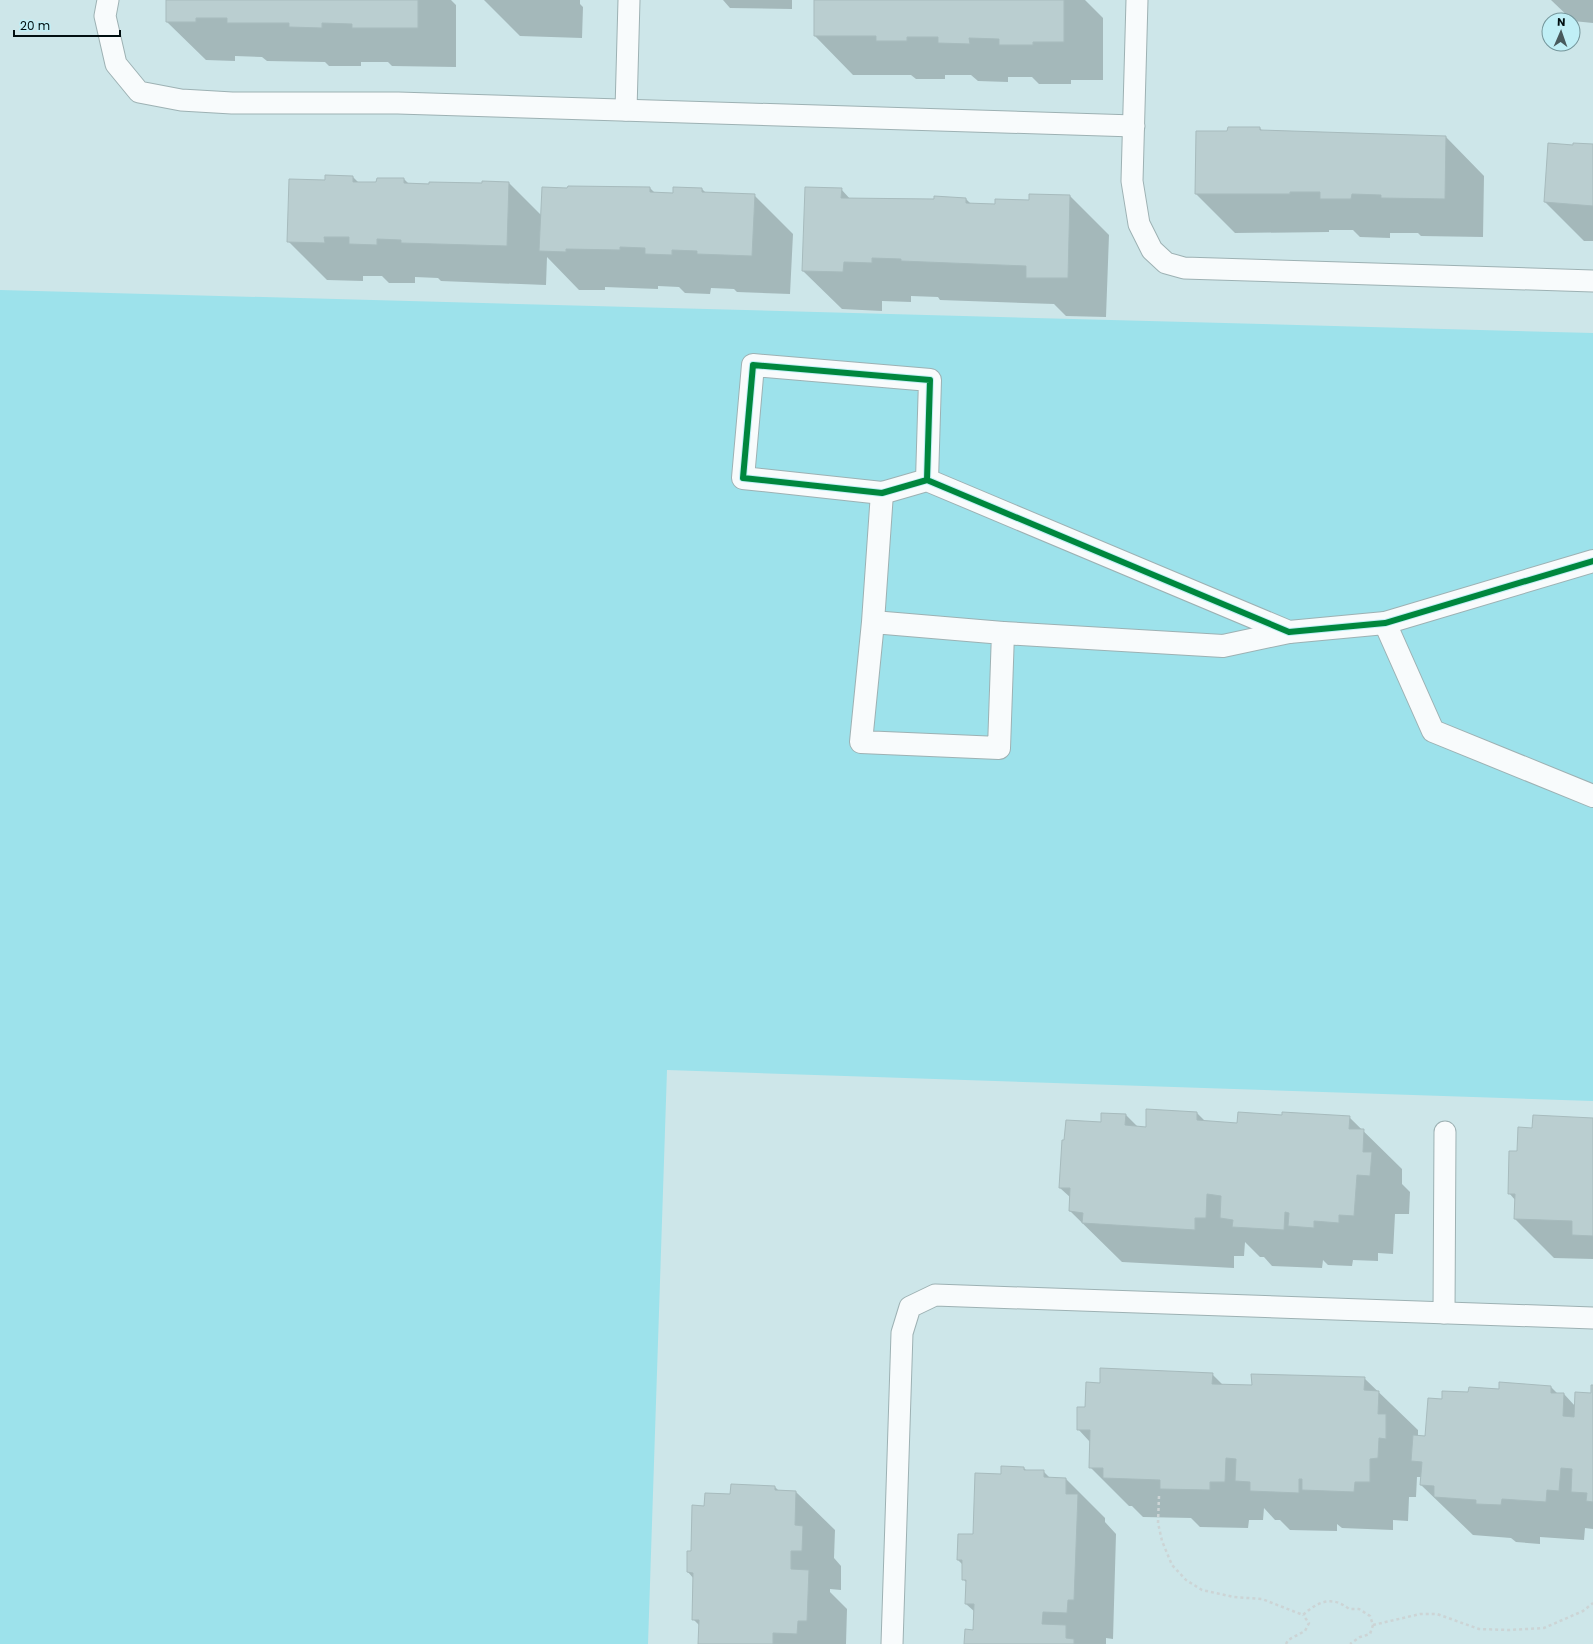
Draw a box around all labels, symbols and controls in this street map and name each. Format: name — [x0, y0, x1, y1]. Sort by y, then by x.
scale bar — [14, 12, 120, 38]
north arrow — [1541, 12, 1581, 52]
text: N — [1557, 14, 1566, 30]
text: 20 m — [20, 17, 50, 34]

